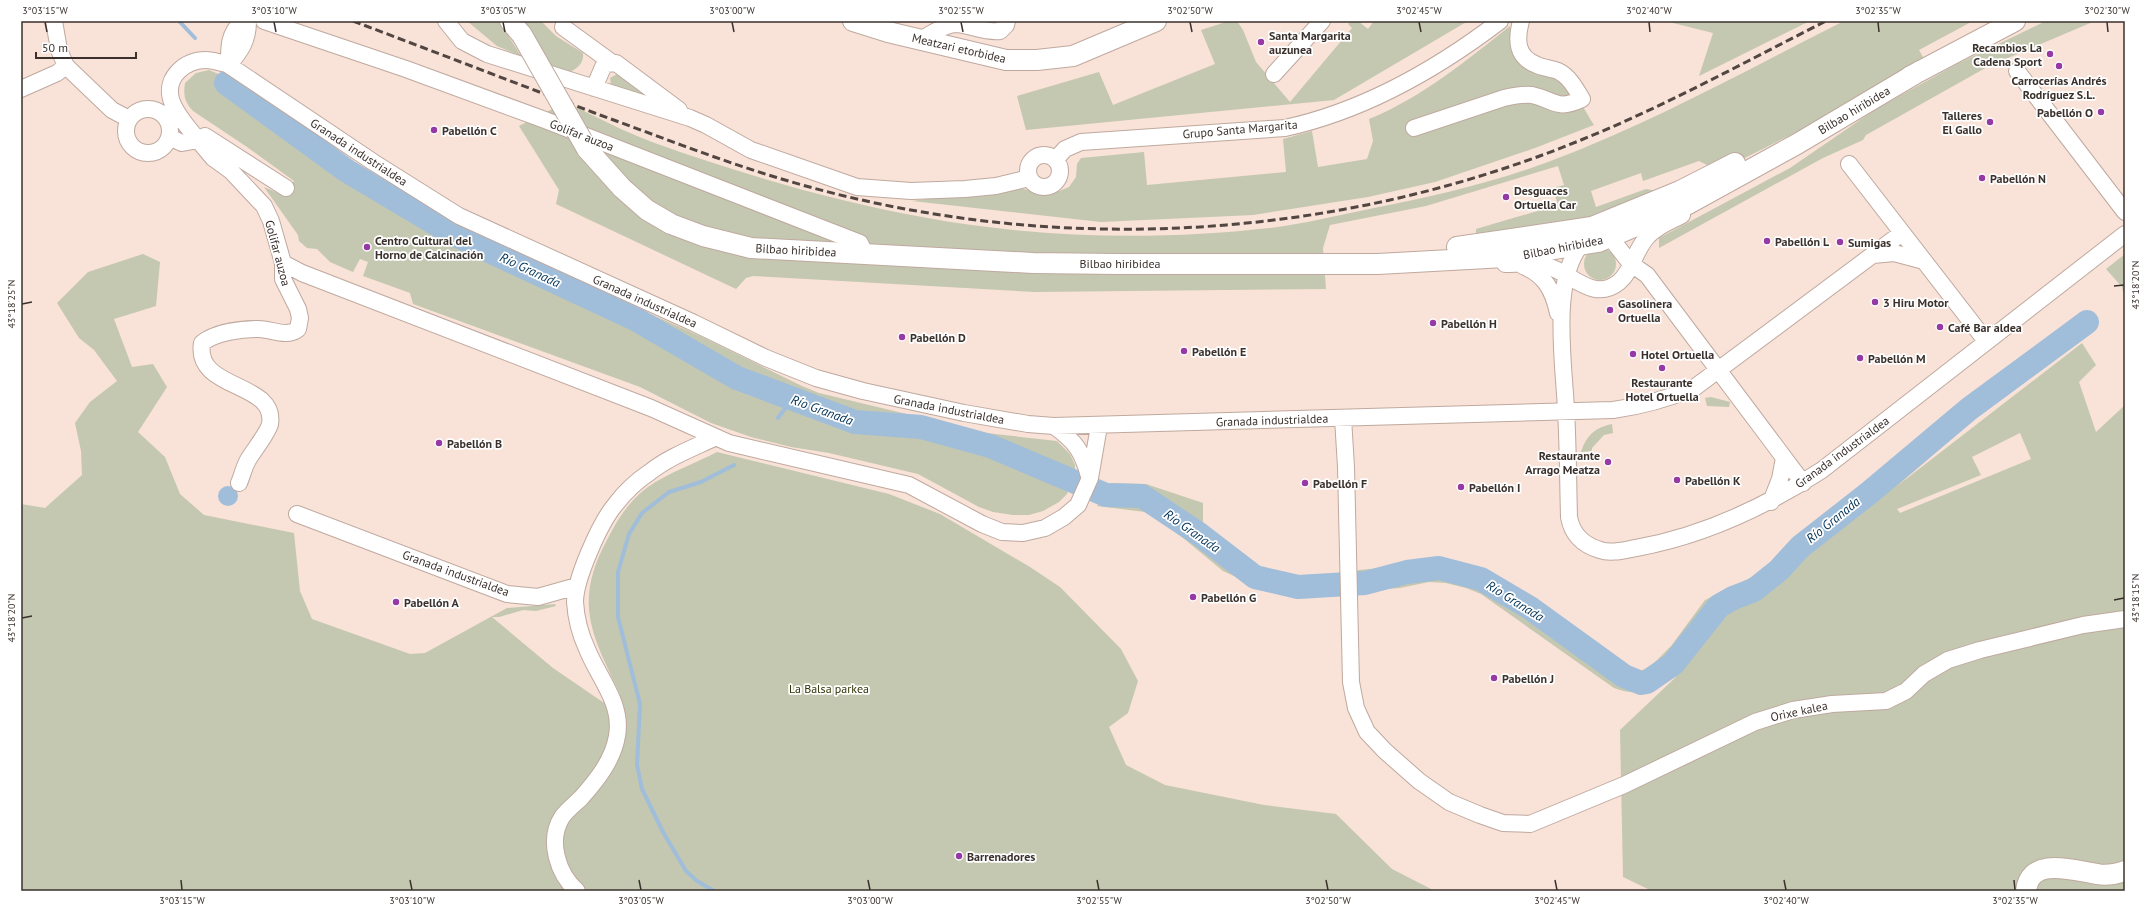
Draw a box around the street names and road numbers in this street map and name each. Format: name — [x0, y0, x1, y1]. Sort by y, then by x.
street label: Meatzari etorbidea — [910, 30, 1008, 66]
street label: Bilbao hiribidea — [1815, 83, 1893, 137]
street label: Granada industrialdea — [308, 115, 410, 189]
street label: Golifar auzoa — [548, 116, 616, 154]
street label: Grupo Santa Margarita — [1182, 116, 1298, 141]
street label: Golifar auzoa — [262, 218, 294, 288]
street label: Bilbao hiribidea — [1522, 232, 1604, 262]
street label: Bilbao hiribidea — [755, 240, 837, 260]
street label: Bilbao hiribidea — [1079, 256, 1161, 271]
street label: Granada industrialdea — [591, 271, 700, 331]
street label: Granada industrialdea — [892, 391, 1006, 427]
street label: Granada industrialdea — [1215, 411, 1329, 429]
street label: Granada industrialdea — [1792, 413, 1892, 491]
street label: Granada industrialdea — [401, 547, 512, 599]
street label: Orixe kalea — [1769, 698, 1829, 724]

